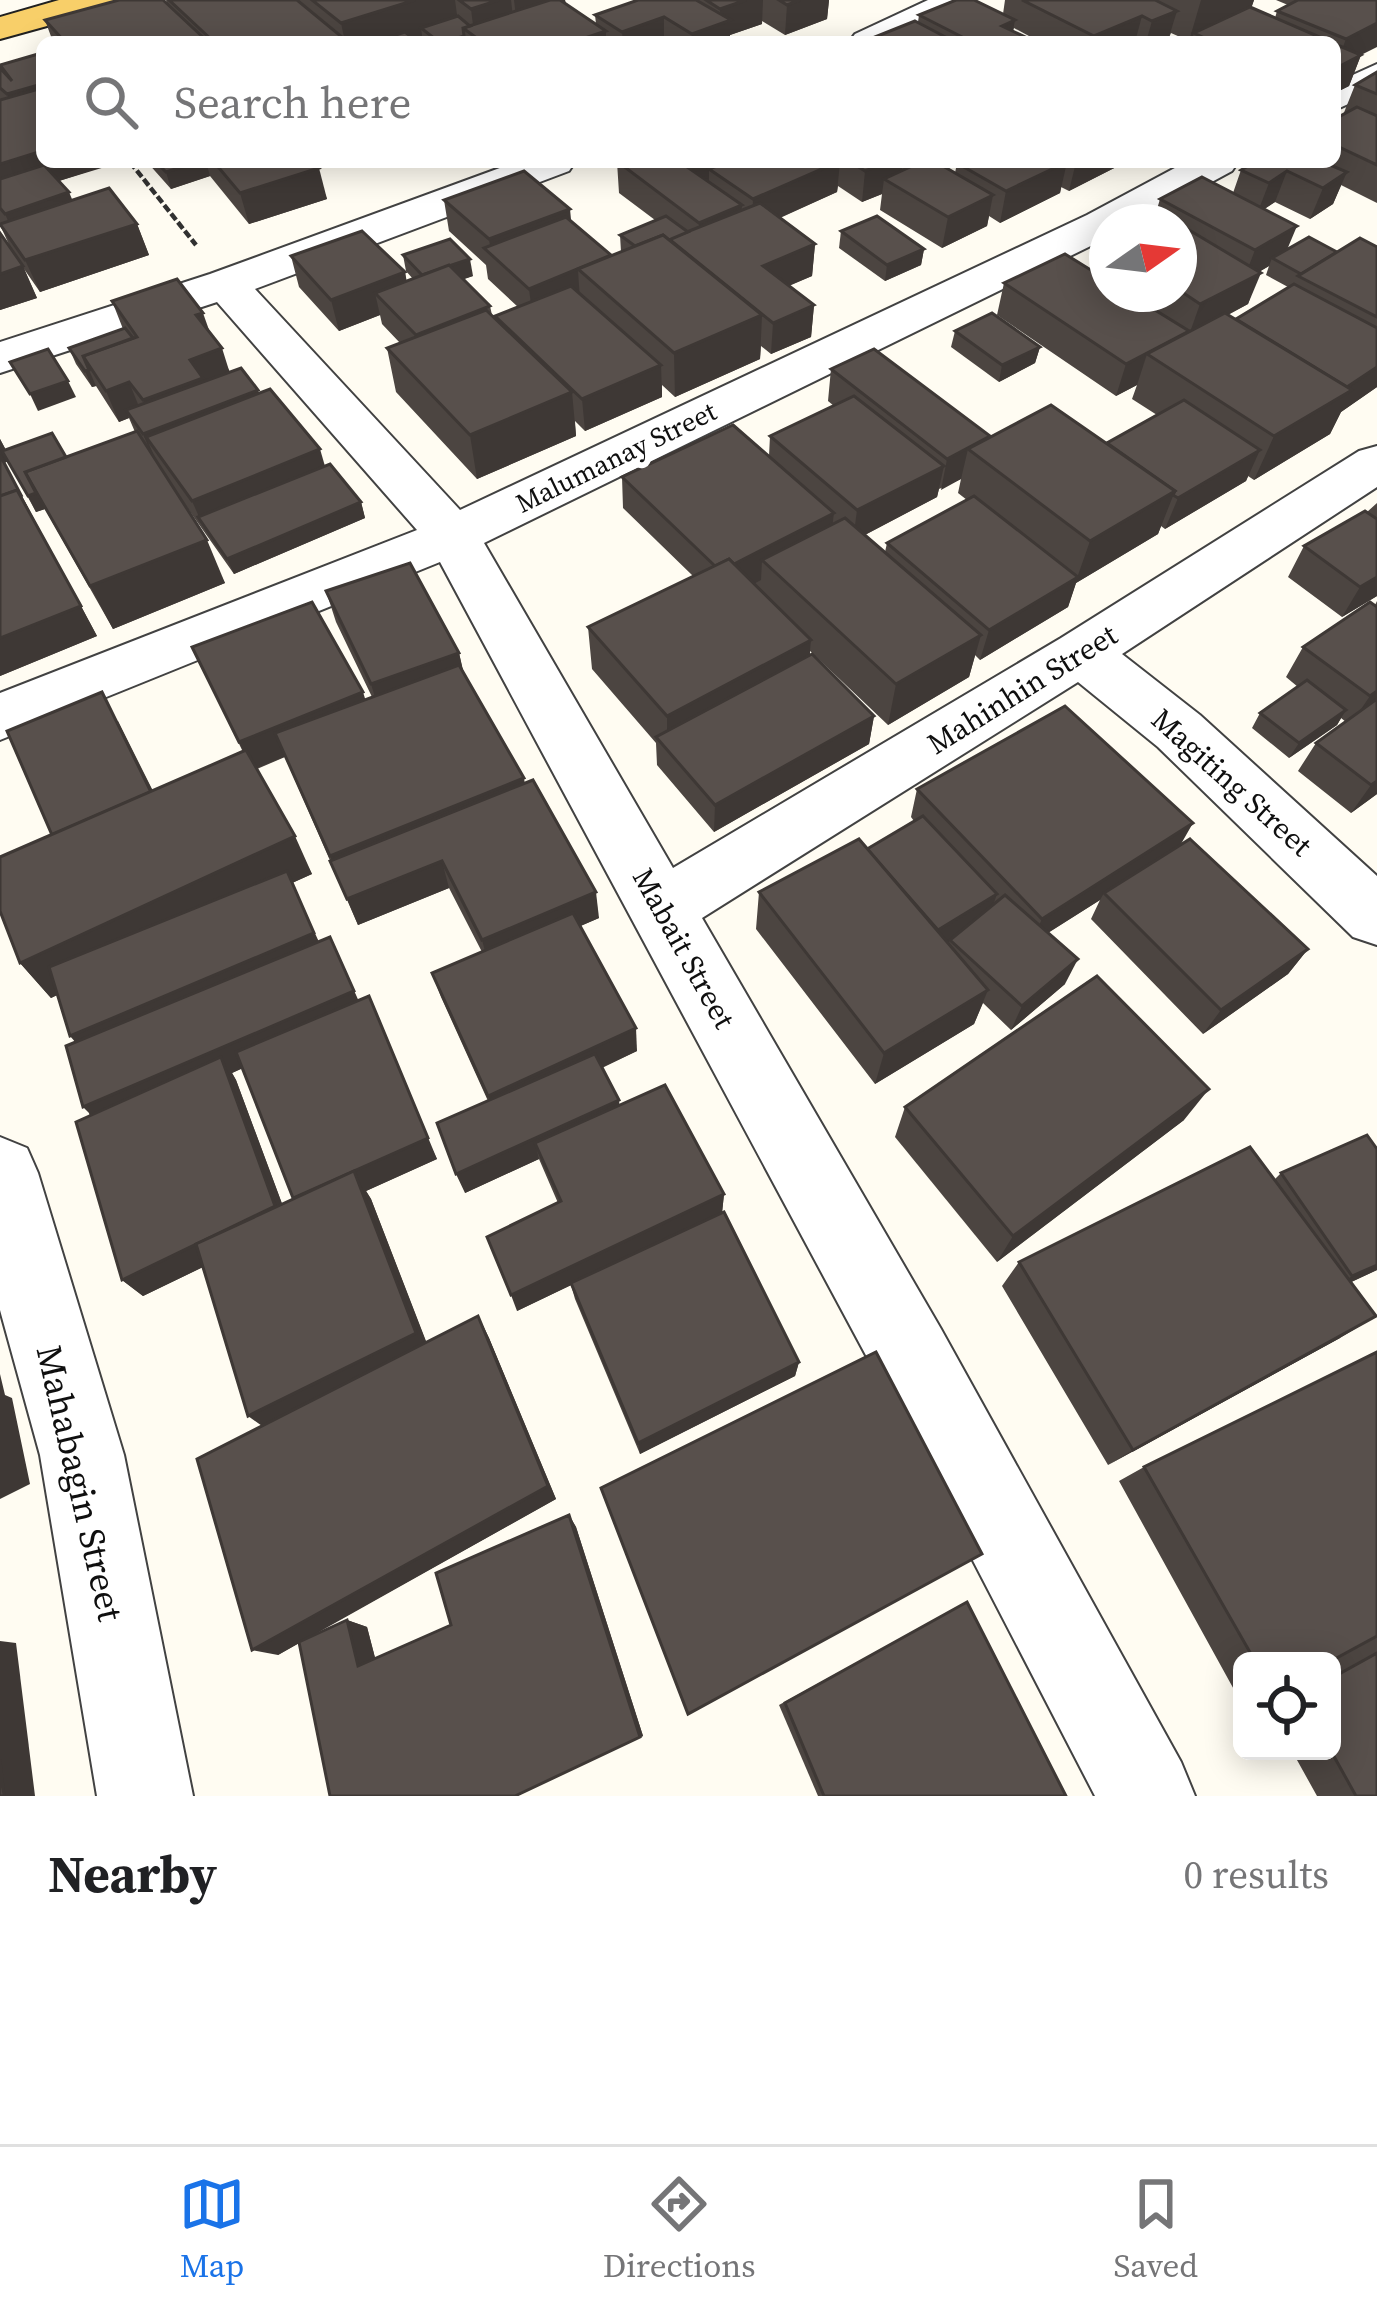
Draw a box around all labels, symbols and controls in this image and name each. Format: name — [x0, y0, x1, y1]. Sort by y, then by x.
search box — [36, 36, 1341, 168]
icon: search — [78, 69, 144, 135]
text: Search here — [174, 71, 411, 133]
north arrow — [1089, 204, 1197, 312]
street label: Malumanay Street — [510, 392, 723, 522]
street label: Mahinhin Street — [919, 614, 1125, 764]
street label: Magiting Street — [1143, 699, 1321, 865]
street label: Mabait Street — [623, 860, 745, 1036]
street label: Mahabagin Street — [24, 1340, 136, 1626]
map controls — [1233, 1652, 1341, 1760]
button: locate — [1233, 1652, 1341, 1760]
text: Nearby — [48, 1839, 217, 1909]
text: 0 results — [1184, 1848, 1329, 1901]
tab: Map — [179, 2171, 245, 2288]
tab: Directions — [603, 2171, 756, 2288]
tab: Saved — [1113, 2171, 1198, 2288]

